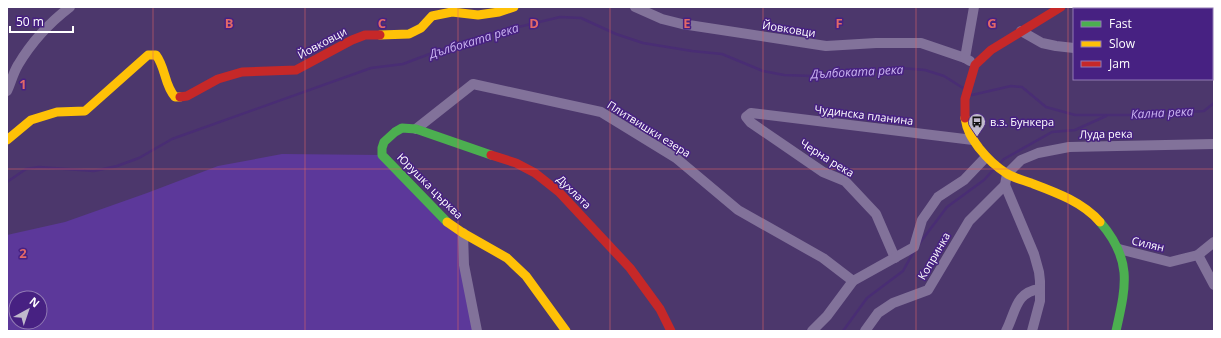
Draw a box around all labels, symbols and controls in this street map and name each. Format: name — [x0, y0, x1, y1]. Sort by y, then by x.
scale bar — [10, 8, 73, 34]
legend — [1073, 8, 1213, 80]
text: 50 m — [16, 13, 44, 30]
text: B — [225, 14, 234, 32]
text: C — [378, 14, 386, 32]
text: D — [529, 14, 539, 32]
text: E — [683, 14, 691, 32]
text: F — [835, 14, 843, 32]
text: G — [987, 14, 997, 32]
text: Fast — [1109, 15, 1132, 32]
street label: Йовковци — [761, 17, 817, 40]
water label: Дълбоката река — [426, 19, 521, 63]
street label: Йовковци — [294, 23, 349, 62]
text: Slow — [1109, 35, 1136, 52]
text: Jam — [1108, 55, 1130, 72]
water label: Дълбоката река — [809, 61, 904, 82]
text: 1 — [19, 75, 27, 93]
street label: Плитвишки езера — [605, 97, 694, 160]
street label: Чудинска планина — [814, 101, 914, 128]
water label: Кална река — [1130, 102, 1194, 123]
bus stop icon: в.з. Бункера — [967, 112, 987, 137]
place label: в.з. Бункера — [990, 114, 1054, 129]
street label: Луда река — [1079, 126, 1133, 141]
street label: Черна река — [797, 135, 857, 180]
street label: Юрушка църква — [394, 149, 467, 222]
street label: Духлата — [554, 171, 595, 212]
street label: Копринка — [914, 229, 953, 282]
street label: Силян — [1130, 232, 1166, 255]
text: 2 — [19, 244, 27, 262]
north arrow — [8, 290, 48, 330]
text: N — [26, 293, 43, 311]

